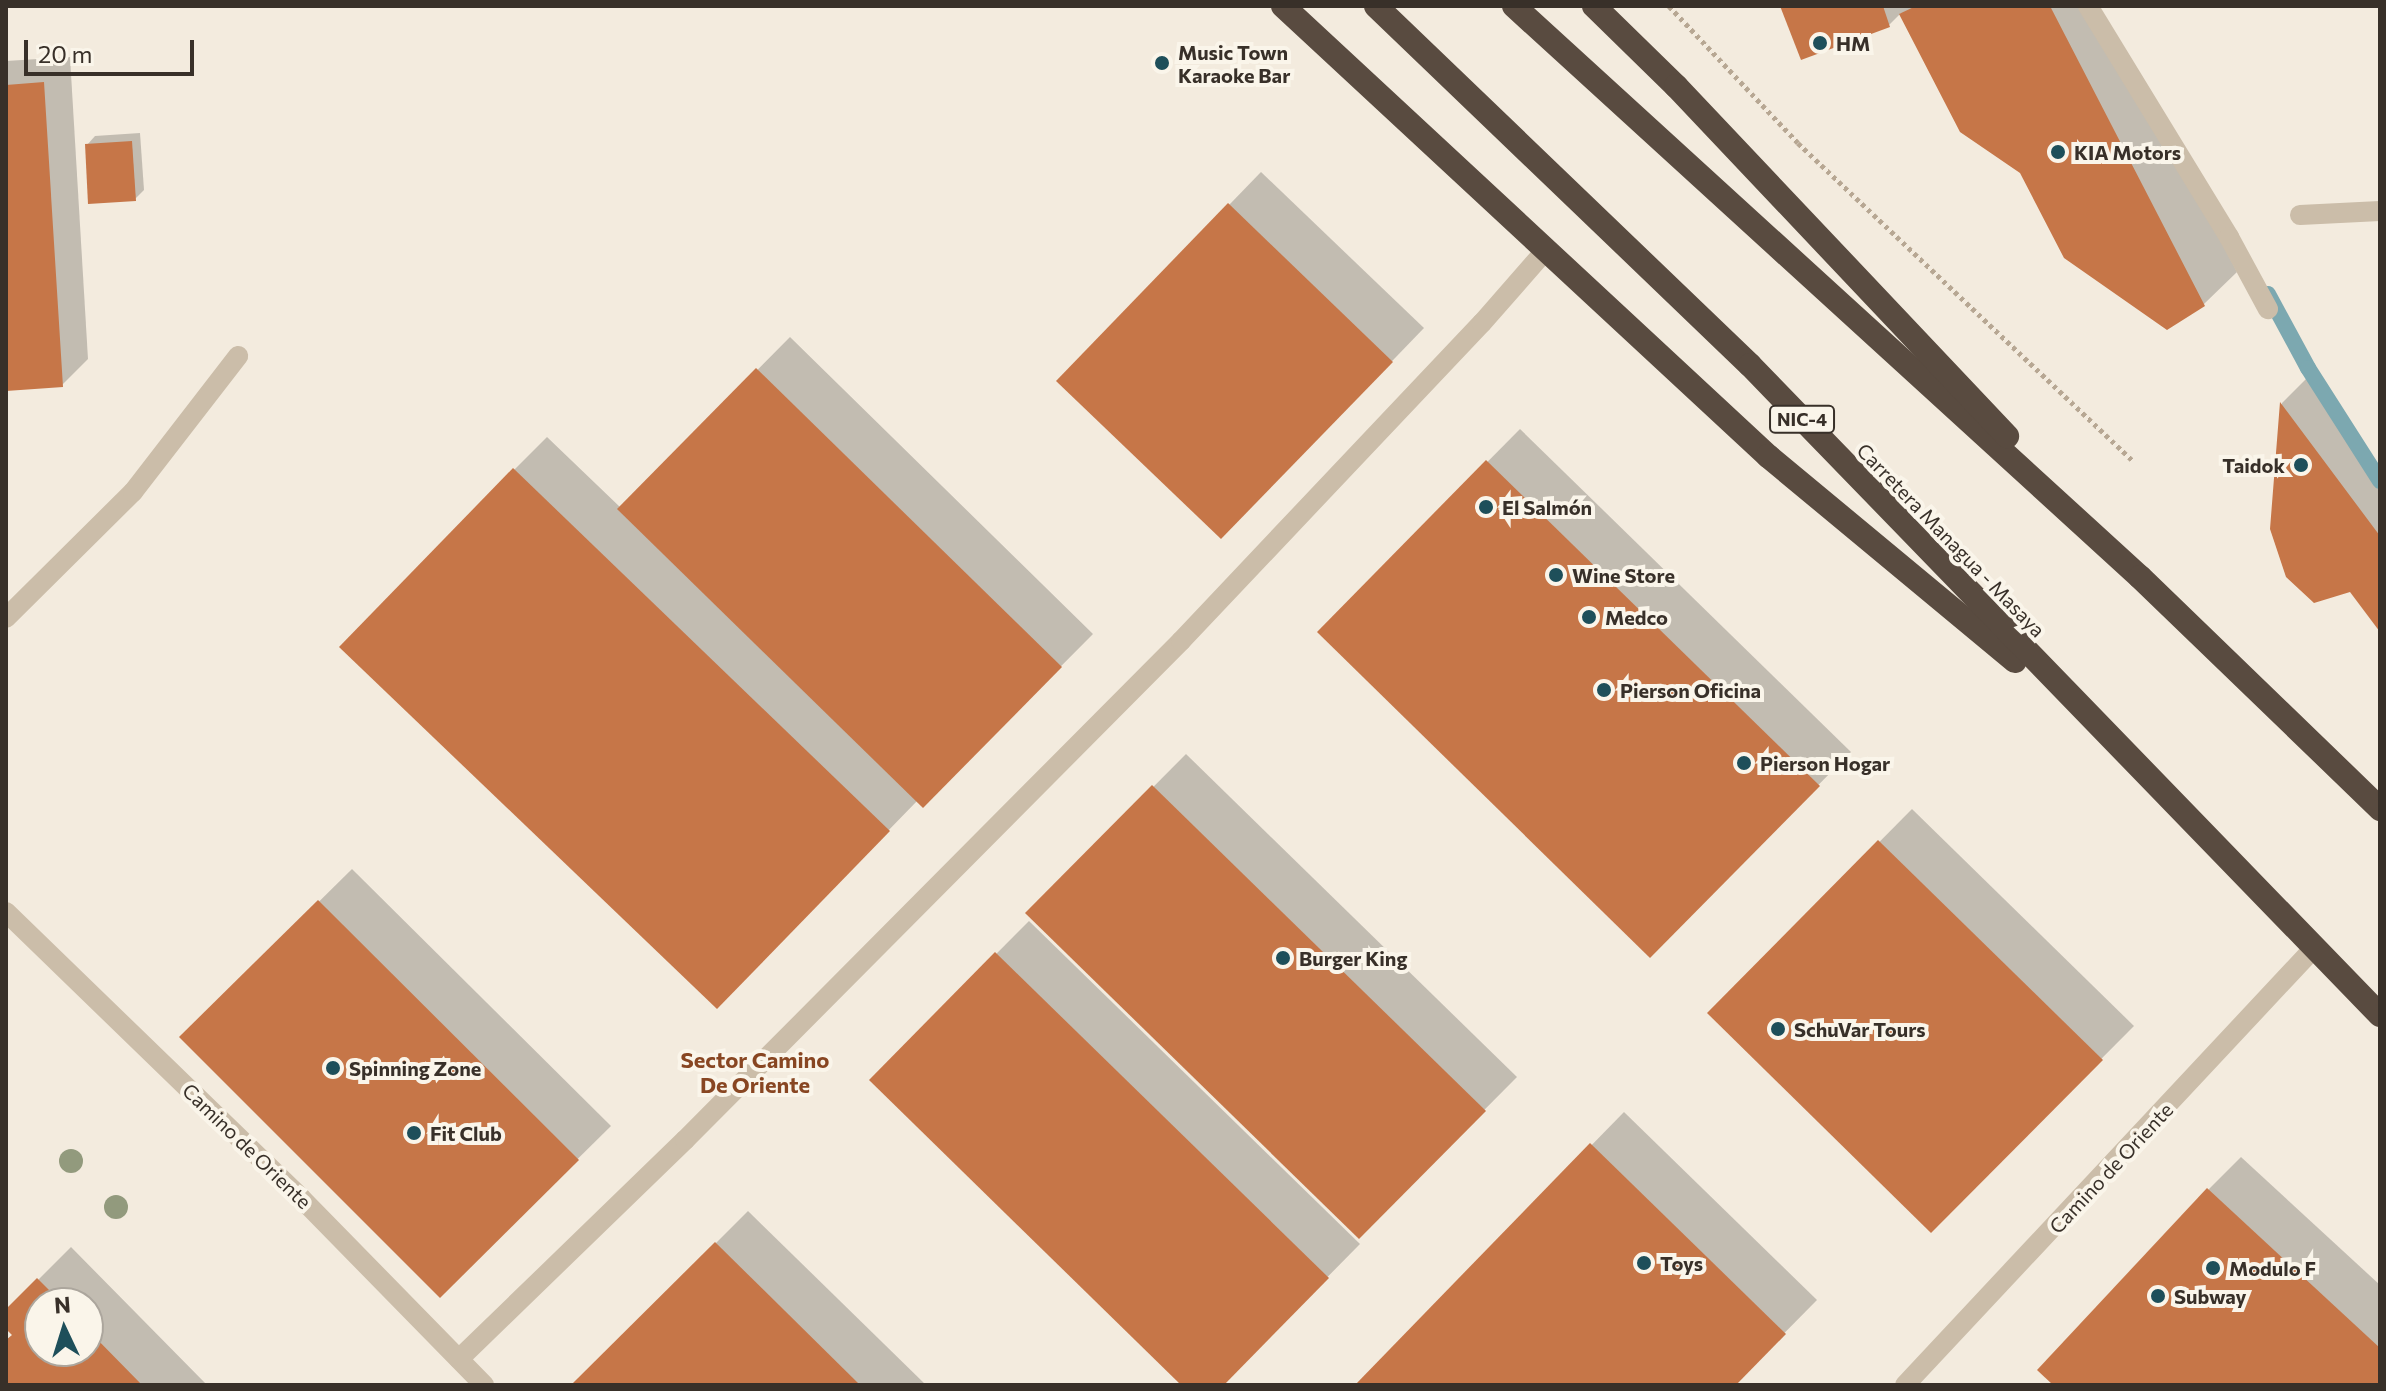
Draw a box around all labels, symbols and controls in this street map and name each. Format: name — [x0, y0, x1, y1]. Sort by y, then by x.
scale bar — [28, 24, 198, 74]
place label: HM — [1836, 31, 1870, 55]
marker: HM — [1811, 34, 1829, 52]
text: 20 m — [38, 39, 92, 68]
place label: Music Town Karaoke Bar — [1178, 40, 1290, 87]
marker: Music Town Karaoke Bar — [1153, 54, 1171, 72]
place label: KIA Motors — [2074, 140, 2181, 164]
marker: KIA Motors — [2049, 143, 2067, 161]
road number: NIC-4 — [1768, 405, 1836, 433]
street label: Carretera Managua - Masaya — [1852, 438, 2050, 642]
place label: Taidok — [2222, 453, 2285, 477]
marker: Taidok — [2292, 456, 2310, 474]
place label: El Salmón — [1502, 495, 1592, 519]
marker: El Salmón — [1477, 498, 1495, 516]
place label: Wine Store — [1572, 563, 1675, 587]
marker: Wine Store — [1547, 566, 1565, 584]
place label: Medco — [1605, 605, 1668, 629]
marker: Medco — [1580, 608, 1598, 626]
place label: Pierson Oficina — [1620, 678, 1761, 702]
marker: Pierson Oficina — [1595, 681, 1613, 699]
place label: Pierson Hogar — [1760, 751, 1890, 775]
marker: Pierson Hogar — [1735, 754, 1753, 772]
place label: Burger King — [1299, 946, 1407, 970]
marker: Burger King — [1274, 949, 1292, 967]
place label: SchuVar Tours — [1794, 1017, 1925, 1041]
marker: SchuVar Tours — [1769, 1020, 1787, 1038]
district label: Sector Camino De Oriente — [681, 1046, 829, 1098]
place label: Spinning Zone — [349, 1056, 481, 1080]
marker: Spinning Zone — [324, 1059, 342, 1077]
street label: Camino de Oriente — [178, 1078, 316, 1214]
street label: Camino de Oriente — [2044, 1098, 2178, 1238]
place label: Fit Club — [430, 1121, 502, 1145]
marker: Fit Club — [405, 1124, 423, 1142]
place label: Toys — [1660, 1251, 1703, 1275]
marker: Toys — [1635, 1254, 1653, 1272]
place label: Modulo F — [2229, 1256, 2316, 1280]
marker: Modulo F — [2204, 1259, 2222, 1277]
place label: Subway — [2174, 1284, 2247, 1308]
north arrow — [24, 1287, 104, 1367]
marker: Subway — [2149, 1287, 2167, 1305]
text: N — [53, 1291, 72, 1319]

